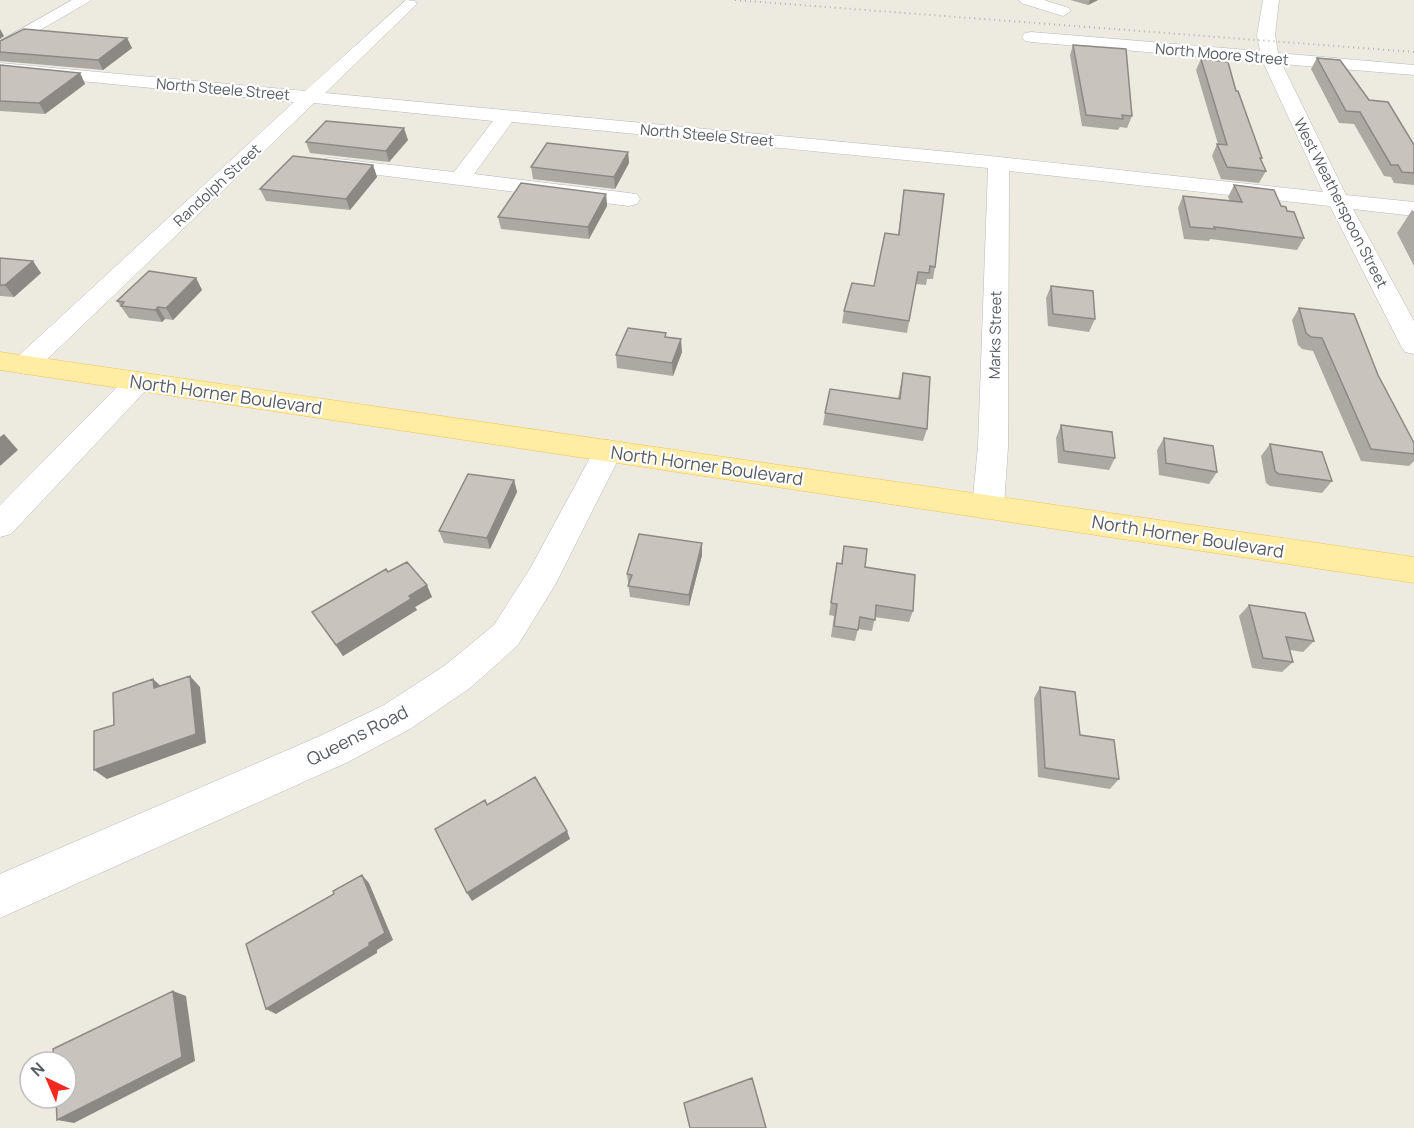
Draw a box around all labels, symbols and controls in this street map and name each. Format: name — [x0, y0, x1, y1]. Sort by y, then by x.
street label: North Moore Street — [1154, 38, 1290, 70]
street label: North Steele Street — [155, 73, 291, 105]
street label: West Weatherspoon Street — [1289, 114, 1393, 292]
street label: North Steele Street — [639, 119, 775, 151]
street label: Randolph Street — [169, 139, 265, 231]
street label: Marks Street — [984, 291, 1006, 379]
street label: North Horner Boulevard — [128, 369, 324, 419]
street label: North Horner Boulevard — [609, 440, 805, 490]
street label: North Horner Boulevard — [1090, 509, 1286, 563]
street label: Queens Road — [302, 699, 412, 771]
north arrow — [18, 1050, 78, 1110]
text: N — [26, 1057, 49, 1081]

